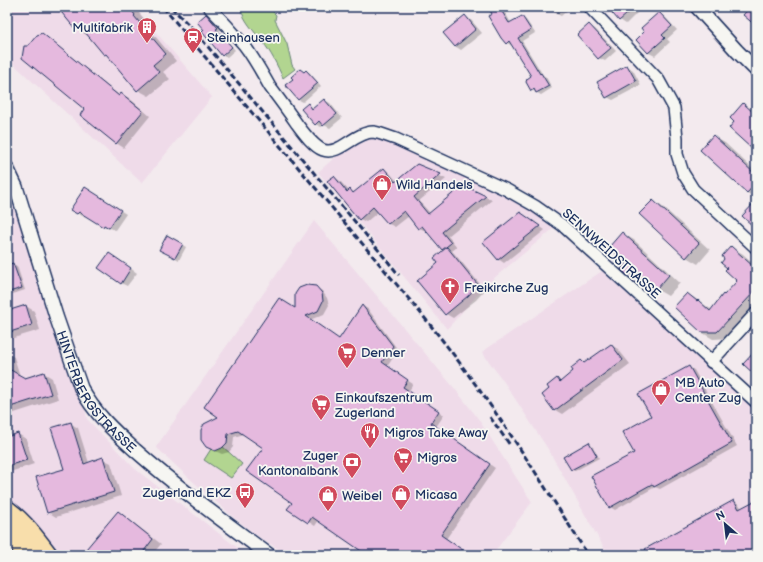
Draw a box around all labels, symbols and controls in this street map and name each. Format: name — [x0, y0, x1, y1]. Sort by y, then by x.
building icon: Multifabrik — [136, 16, 158, 44]
place label: Multifabrik — [72, 20, 134, 36]
station icon: Steinhausen — [182, 26, 204, 54]
place label: Steinhausen — [207, 30, 280, 46]
shop icon: Wild Handels — [371, 173, 393, 201]
place label: Wild Handels — [396, 177, 473, 193]
street label: SENNWEIDSTRASSE — [559, 205, 664, 302]
church icon: Freikirche Zug — [439, 276, 461, 304]
place label: Freikirche Zug — [464, 280, 549, 296]
street label: HINTERBERGSTRASSE — [53, 329, 139, 456]
supermarket icon: Denner — [336, 341, 358, 369]
place label: Denner — [361, 345, 405, 361]
place label: MB Auto Center Zug — [675, 375, 741, 406]
shop icon: MB Auto Center Zug — [650, 378, 672, 406]
place label: Einkaufszentrum Zugerland — [334, 390, 433, 421]
supermarket icon: Einkaufszentrum Zugerland — [310, 393, 332, 421]
restaurant icon: Migros Take Away — [359, 421, 381, 449]
place label: Migros Take Away — [384, 425, 488, 441]
supermarket icon: Migros — [392, 446, 414, 474]
place label: Zuger Kantonalbank — [258, 448, 339, 479]
place label: Migros — [417, 450, 458, 466]
bank icon: Zuger Kantonalbank — [341, 451, 363, 479]
bus stop icon: Zugerland EKZ — [234, 481, 256, 509]
shop icon: Micasa — [390, 483, 412, 511]
shop icon: Weibel — [317, 484, 339, 512]
place label: Zugerland EKZ — [142, 485, 231, 501]
place label: Micasa — [415, 487, 457, 503]
place label: Weibel — [342, 488, 382, 504]
north arrow — [705, 504, 745, 544]
text: N — [714, 508, 727, 523]

